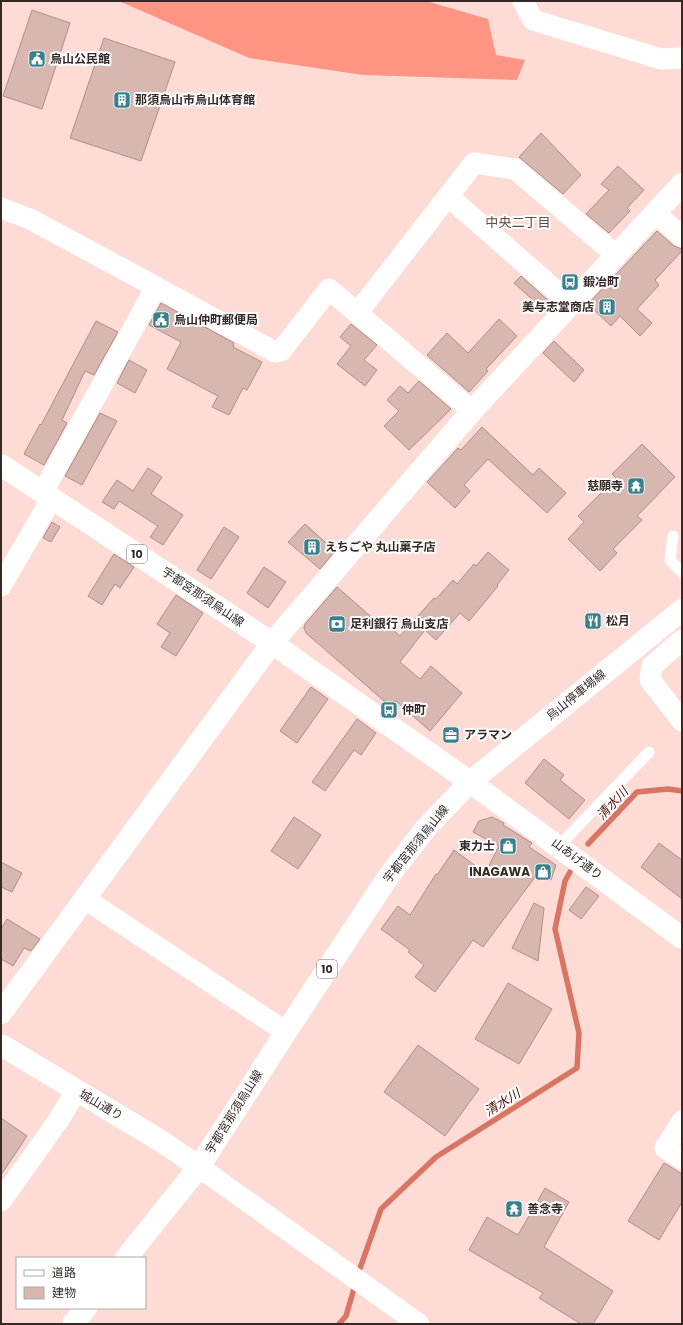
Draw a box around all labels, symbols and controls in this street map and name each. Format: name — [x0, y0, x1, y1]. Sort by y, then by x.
public building icon: 烏山公民館 — [27, 49, 47, 69]
place label: 烏山公民館 — [50, 50, 110, 67]
building icon: 那須烏山市烏山体育館 — [112, 90, 132, 110]
place label: 那須烏山市烏山体育館 — [135, 91, 255, 108]
district label: 中央二丁目 — [485, 213, 551, 232]
bus stop icon: 鍛冶町 — [560, 272, 580, 292]
place label: 鍛冶町 — [583, 273, 619, 290]
building icon: 美与志堂商店 — [597, 297, 617, 317]
place label: 美与志堂商店 — [522, 298, 594, 315]
public building icon: 烏山仲町郵便局 — [151, 310, 171, 330]
place label: 烏山仲町郵便局 — [174, 311, 258, 328]
temple icon: 慈願寺 — [626, 476, 646, 496]
place label: 慈願寺 — [587, 477, 623, 494]
building icon: えちごや 丸山菓子店 — [302, 537, 322, 557]
place label: えちごや 丸山菓子店 — [325, 538, 436, 555]
road number: 10 — [127, 545, 147, 563]
street label: 宇都宮那須烏山線 — [159, 563, 248, 630]
restaurant icon: 松月 — [583, 611, 603, 631]
place label: 松月 — [606, 612, 630, 629]
bank icon: 足利銀行 烏山支店 — [327, 614, 347, 634]
place label: 足利銀行 烏山支店 — [350, 615, 449, 632]
street label: 烏山停車場線 — [542, 665, 609, 724]
bus stop icon: 仲町 — [379, 700, 399, 720]
place label: 仲町 — [402, 701, 426, 718]
office icon: アラマン — [441, 725, 461, 745]
place label: アラマン — [464, 726, 512, 743]
water label: 清水川 — [592, 781, 634, 824]
street label: 宇都宮那須烏山線 — [379, 801, 452, 886]
street label: 山あげ通り — [548, 834, 606, 883]
shop icon: 東力士 — [498, 836, 518, 856]
place label: 東力士 — [459, 837, 495, 854]
shop icon: INAGAWA — [533, 862, 553, 882]
place label: INAGAWA — [469, 863, 530, 880]
road number: 10 — [317, 960, 337, 978]
street label: 宇都宮那須烏山線 — [201, 1067, 266, 1157]
water label: 清水川 — [481, 1083, 526, 1121]
street label: 城山通り — [76, 1085, 126, 1124]
temple icon: 善念寺 — [504, 1199, 524, 1219]
place label: 善念寺 — [527, 1200, 563, 1217]
legend — [16, 1257, 146, 1309]
text: 道路 — [52, 1264, 76, 1281]
text: 建物 — [52, 1284, 76, 1301]

